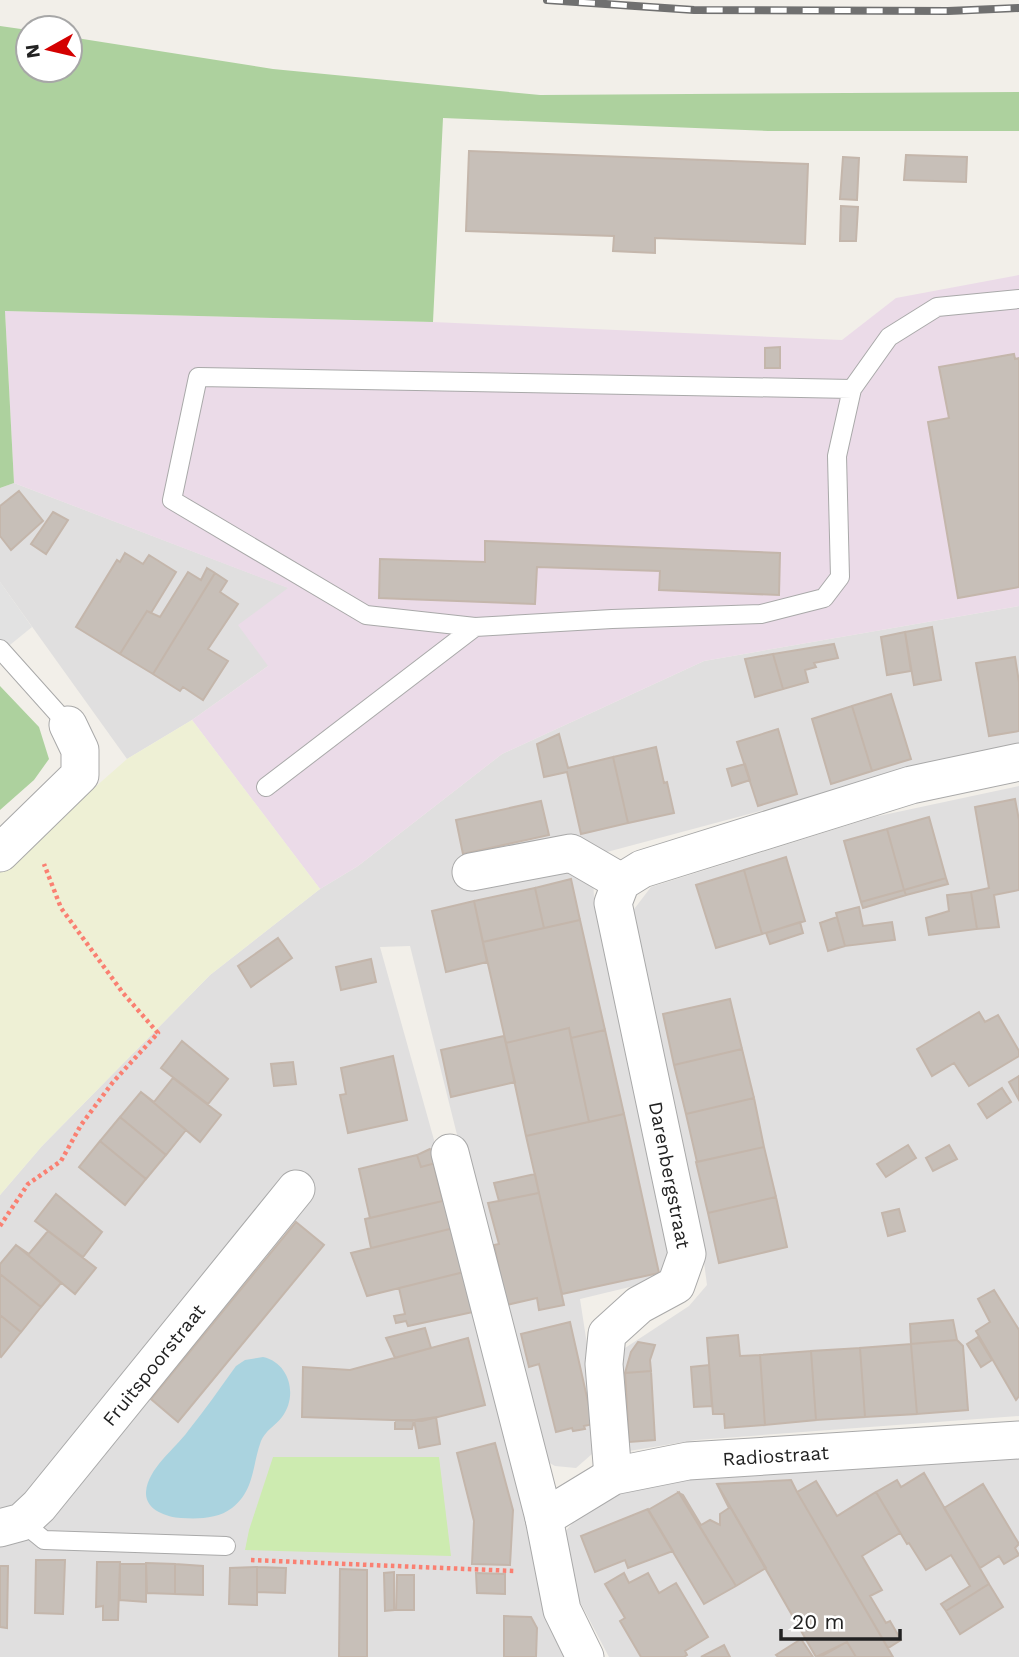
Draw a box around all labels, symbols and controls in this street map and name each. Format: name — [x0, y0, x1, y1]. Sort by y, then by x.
north arrow — [14, 14, 84, 84]
text: N — [20, 43, 45, 60]
street label: Darenbergstraat — [644, 1100, 695, 1251]
street label: Fruitspoorstraat — [98, 1300, 210, 1431]
street label: Radiostraat — [722, 1441, 829, 1471]
scale bar — [781, 1598, 900, 1642]
text: 20 m — [792, 1609, 844, 1634]

